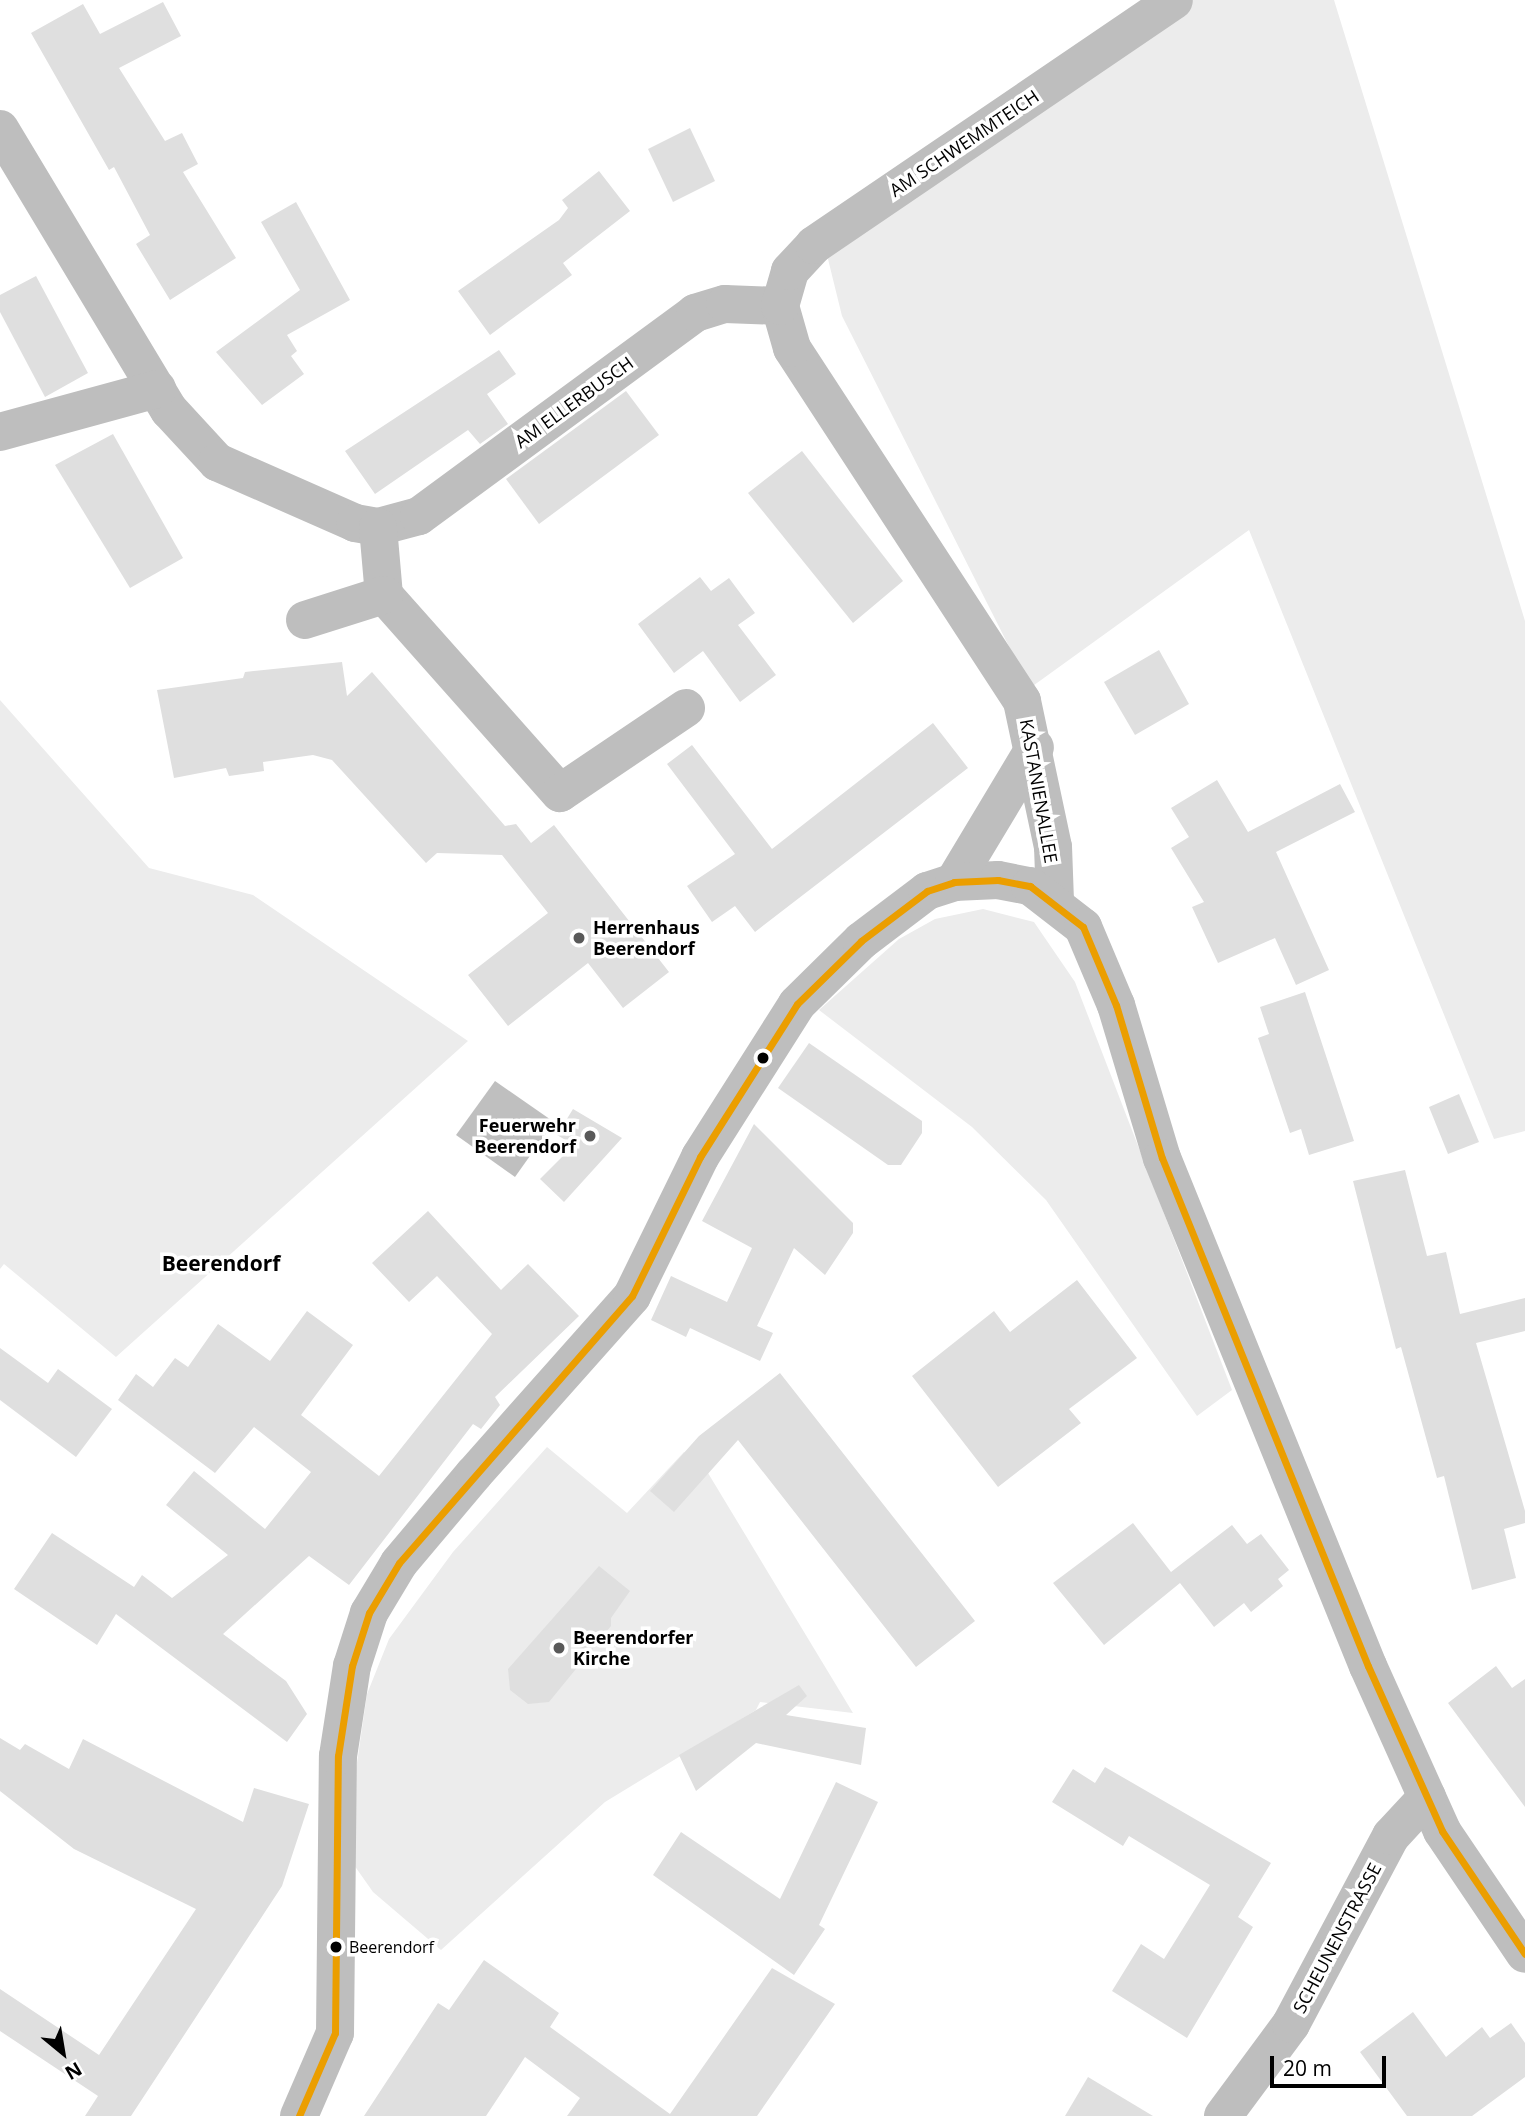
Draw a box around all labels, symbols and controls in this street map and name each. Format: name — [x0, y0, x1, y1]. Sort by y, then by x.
street label: AM SCHWEMMTEICH — [885, 85, 1043, 201]
street label: AM ELLERBUSCH — [510, 352, 638, 452]
street label: KASTANIENALLEE — [1016, 717, 1062, 865]
place label: Herrenhaus Beerendorf — [593, 917, 700, 960]
marker: Herrenhaus Beerendorf — [571, 930, 587, 946]
unlabelled marker — [756, 1051, 770, 1065]
place label: Feuerwehr Beerendorf — [474, 1115, 576, 1158]
marker: Feuerwehr Beerendorf — [582, 1128, 598, 1144]
district label: Beerendorf — [162, 1250, 280, 1276]
place label: Beerendorfer Kirche — [573, 1627, 693, 1670]
marker: Beerendorfer Kirche — [551, 1640, 567, 1656]
street label: SCHEUNENSTRASSE — [1288, 1859, 1386, 2017]
place label: Beerendorf — [349, 1937, 434, 1957]
marker: Beerendorf — [329, 1940, 343, 1954]
north arrow — [28, 2018, 98, 2088]
scale bar — [1273, 2042, 1388, 2086]
text: 20 m — [1283, 2054, 1332, 2082]
text: N — [60, 2056, 87, 2086]

